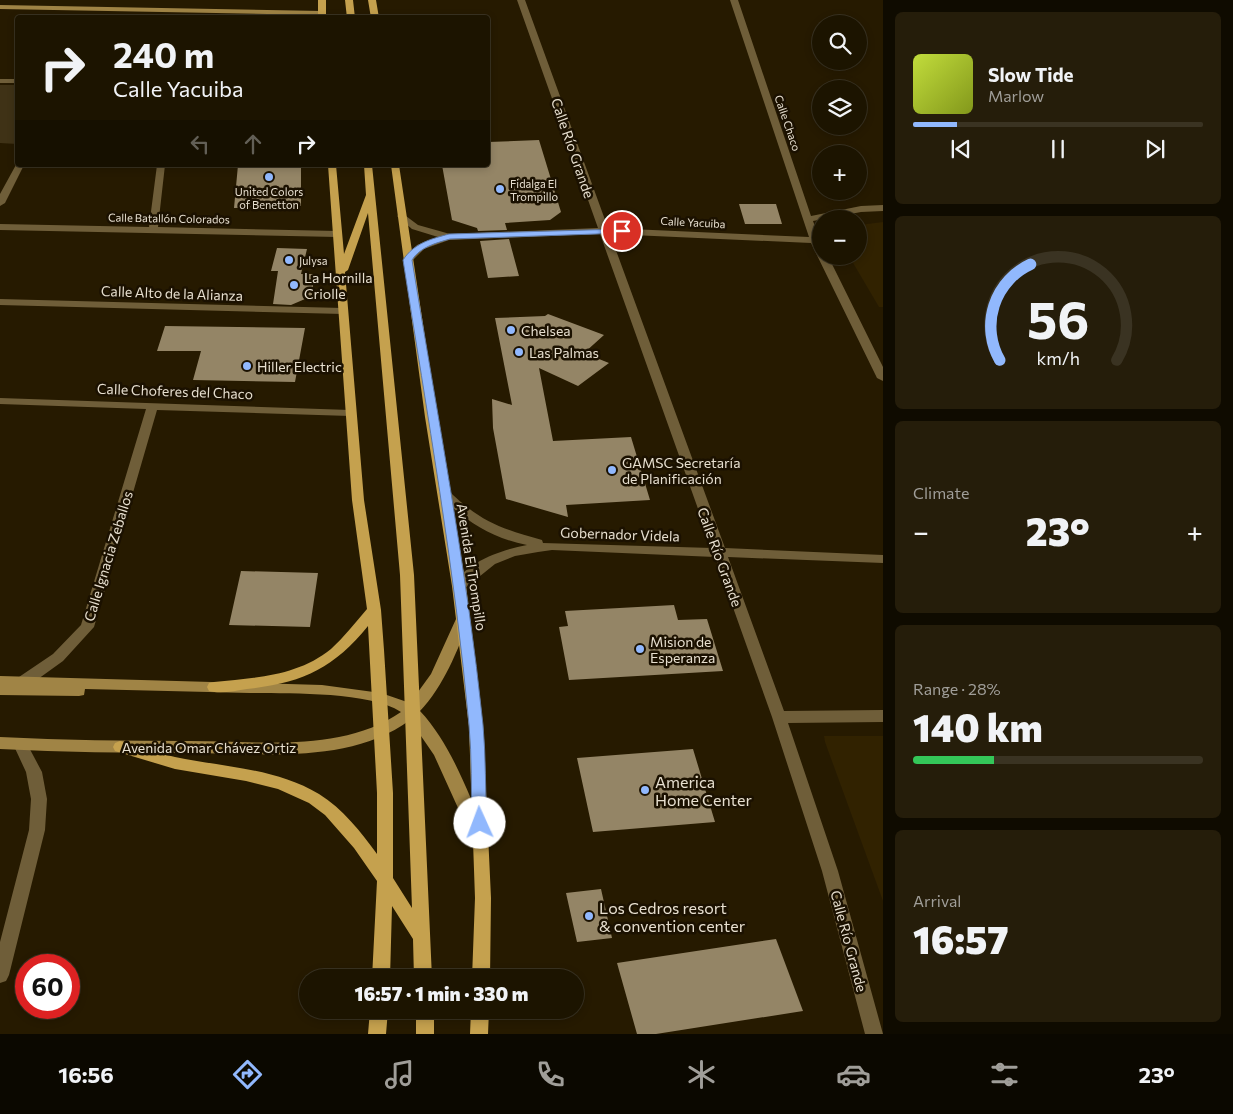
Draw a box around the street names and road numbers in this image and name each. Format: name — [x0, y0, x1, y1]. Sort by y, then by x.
street label: Calle Chaco — [772, 93, 804, 153]
street label: Calle Río Grande — [548, 96, 598, 200]
street label: Calle Batallón Colorados — [108, 210, 230, 226]
street label: Calle Yacuiba — [660, 214, 726, 230]
street label: Calle Alto de la Alianza — [101, 282, 243, 304]
street label: Calle Choferes del Chaco — [97, 380, 253, 402]
street label: Calle Ignacia Zeballos — [80, 489, 136, 623]
street label: Avenida El Trompillo — [454, 502, 490, 632]
street label: Calle Río Grande — [694, 505, 746, 609]
street label: Gobernador Videla — [560, 523, 680, 545]
street label: Avenida Omar Chávez Ortiz — [122, 739, 296, 756]
street label: Calle Río Grande — [827, 888, 871, 994]

